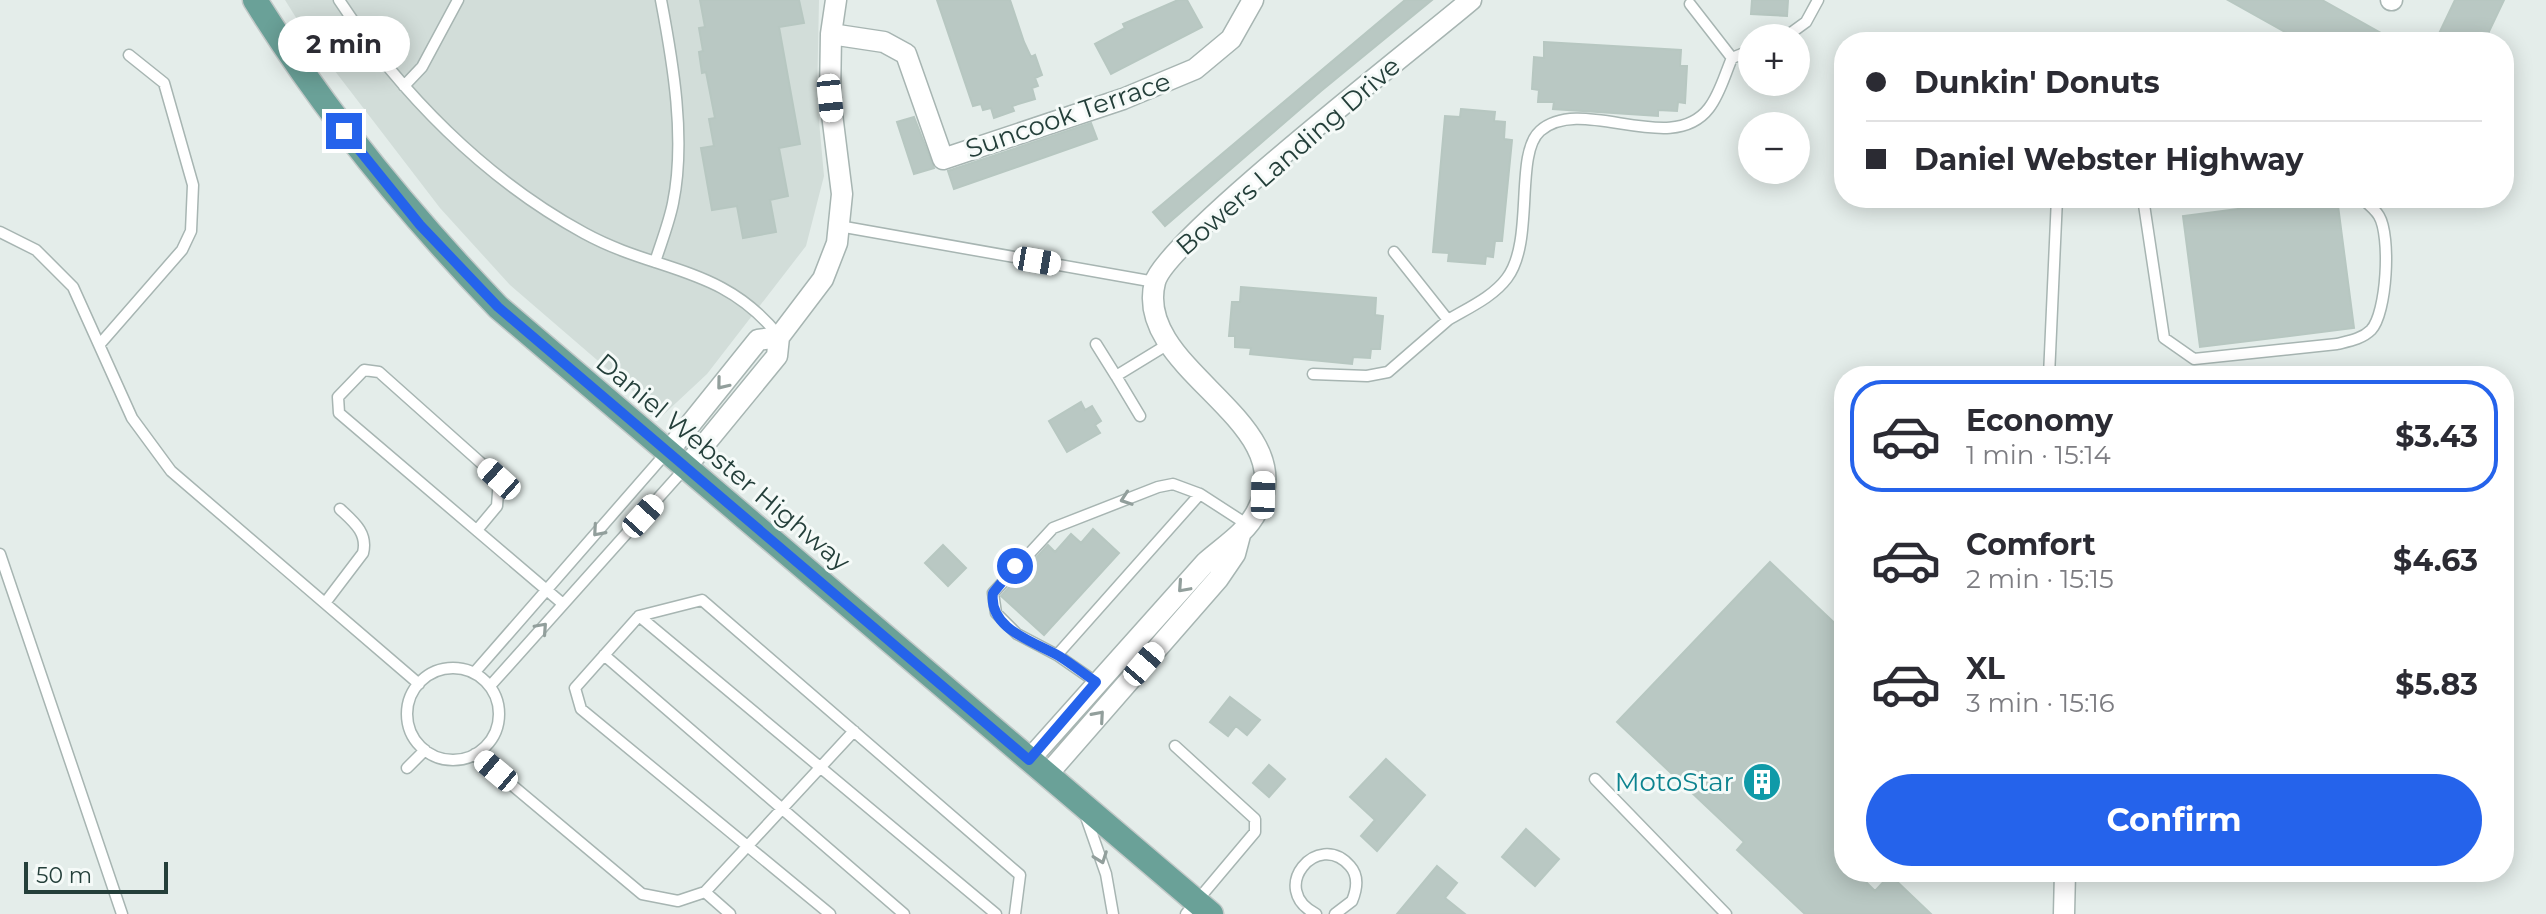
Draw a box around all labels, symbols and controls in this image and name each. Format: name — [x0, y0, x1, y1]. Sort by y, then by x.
callout: 2 min — [278, 15, 410, 71]
map controls — [1738, 24, 1810, 184]
button: + — [1738, 24, 1810, 96]
text: 2 min — [306, 28, 382, 60]
street label: Bowers Landing Drive — [1169, 50, 1407, 262]
text: Dunkin' Donuts — [1914, 64, 2160, 101]
street label: Suncook Terrace — [961, 65, 1175, 165]
car — [816, 73, 844, 123]
button: − — [1738, 112, 1810, 184]
route end — [326, 113, 362, 149]
text: Daniel Webster Highway — [1914, 141, 2304, 178]
car — [1011, 245, 1063, 277]
street label: Daniel Webster Highway — [589, 346, 857, 578]
one-way arrow — [717, 375, 732, 389]
icon: car — [1870, 400, 1942, 472]
text: Economy — [1966, 402, 2113, 439]
text: $3.43 — [2395, 418, 2478, 455]
text: 1 min · 15:14 — [1966, 439, 2111, 471]
car — [473, 454, 525, 504]
car — [1251, 471, 1275, 519]
one-way arrow — [1120, 489, 1134, 505]
car — [618, 490, 668, 542]
one-way arrow — [593, 522, 608, 537]
icon: car — [1870, 524, 1942, 596]
text: Comfort — [1966, 526, 2096, 563]
text: $4.63 — [2393, 542, 2478, 579]
route start — [997, 548, 1033, 584]
text: 2 min · 15:15 — [1966, 563, 2114, 595]
one-way arrow — [1178, 578, 1192, 593]
one-way arrow — [533, 623, 547, 638]
car — [1119, 638, 1169, 690]
icon: car — [1870, 648, 1942, 720]
text: XL — [1966, 650, 2005, 687]
text: $5.83 — [2395, 666, 2478, 703]
text: 3 min · 15:16 — [1966, 687, 2115, 719]
one-way arrow — [1089, 711, 1103, 726]
car — [470, 746, 522, 796]
building icon: MotoStar — [1741, 761, 1783, 803]
place label: MotoStar — [1615, 766, 1734, 798]
button: Confirm — [1866, 774, 2482, 866]
one-way arrow — [1091, 851, 1107, 865]
scale bar — [24, 858, 168, 894]
text: 50 m — [36, 862, 92, 889]

